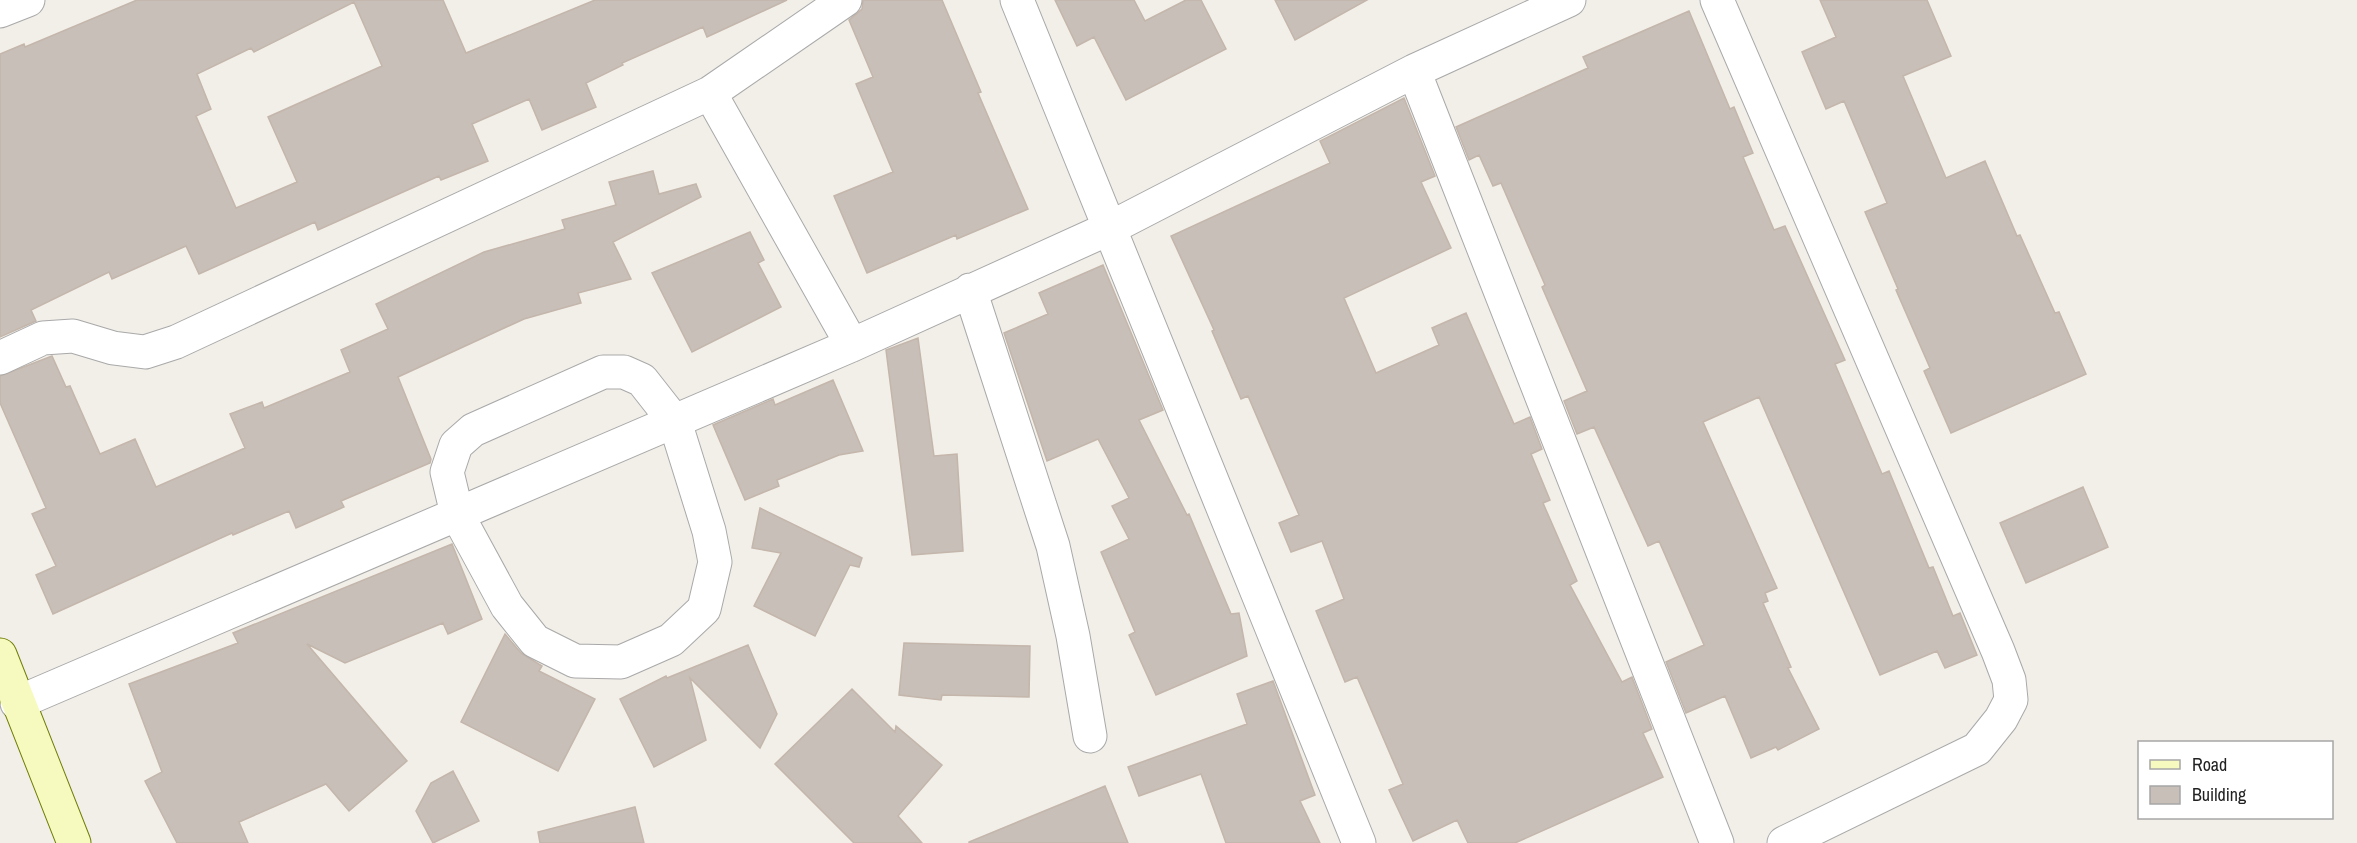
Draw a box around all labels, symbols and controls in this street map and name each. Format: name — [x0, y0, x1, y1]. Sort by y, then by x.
legend — [2138, 741, 2333, 819]
text: Road — [2192, 752, 2227, 777]
text: Building — [2192, 782, 2247, 807]

